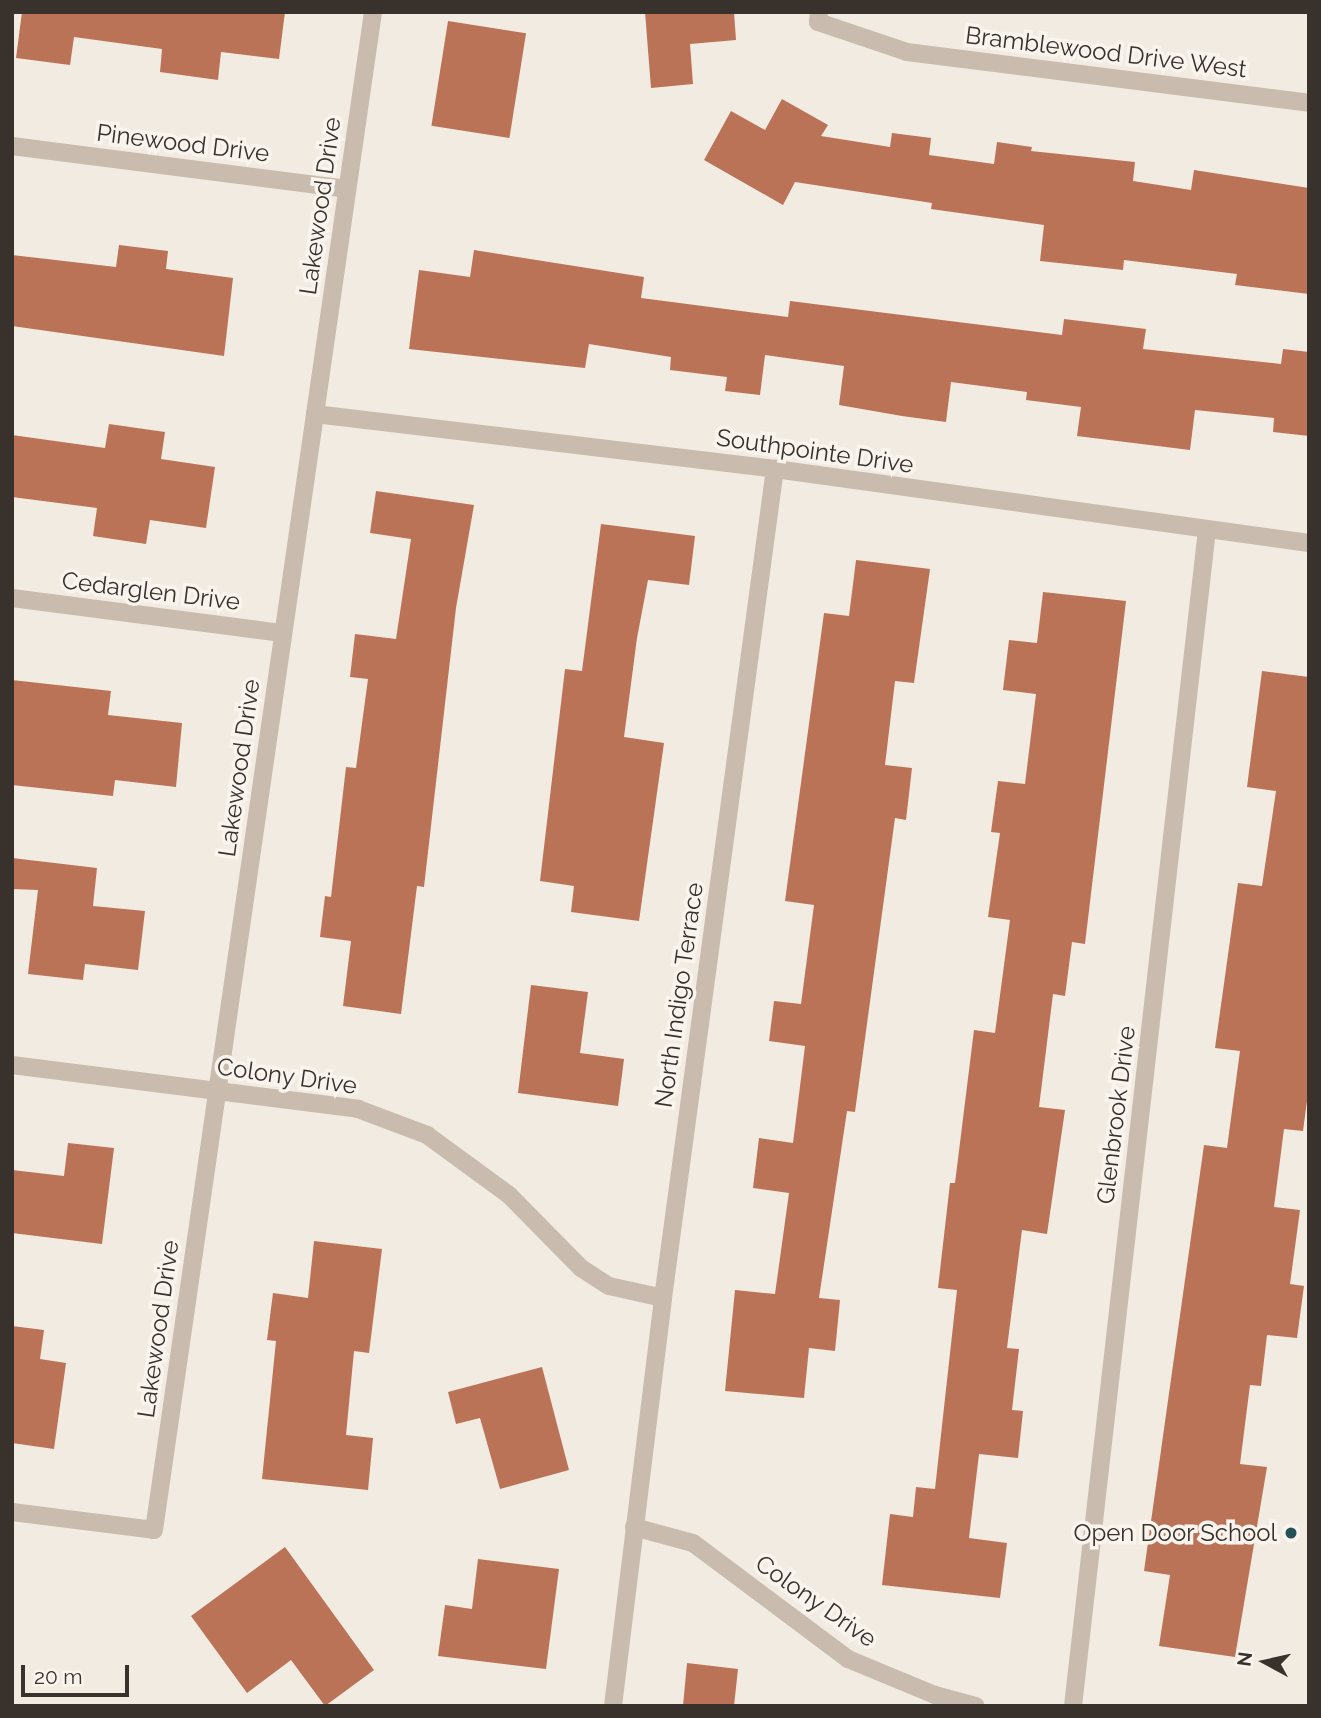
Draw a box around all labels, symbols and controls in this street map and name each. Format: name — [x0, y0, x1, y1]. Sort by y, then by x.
street label: Bramblewood Drive West — [963, 20, 1249, 84]
street label: Lakewood Drive — [293, 115, 347, 297]
street label: Pinewood Drive — [95, 118, 271, 168]
street label: Southpointe Drive — [715, 423, 915, 479]
street label: Cedarglen Drive — [60, 566, 242, 616]
street label: Lakewood Drive — [212, 677, 266, 859]
street label: North Indigo Terrace — [649, 880, 709, 1110]
street label: Glenbrook Drive — [1091, 1024, 1141, 1206]
street label: Colony Drive — [215, 1052, 359, 1100]
street label: Lakewood Drive — [131, 1238, 185, 1420]
place label: Open Door School — [1073, 1519, 1277, 1547]
marker: Open Door School — [1283, 1525, 1299, 1541]
street label: Colony Drive — [750, 1549, 882, 1653]
north arrow — [1230, 1627, 1300, 1697]
text: N — [1232, 1650, 1256, 1668]
scale bar — [24, 1652, 133, 1696]
text: 20 m — [34, 1664, 82, 1689]

